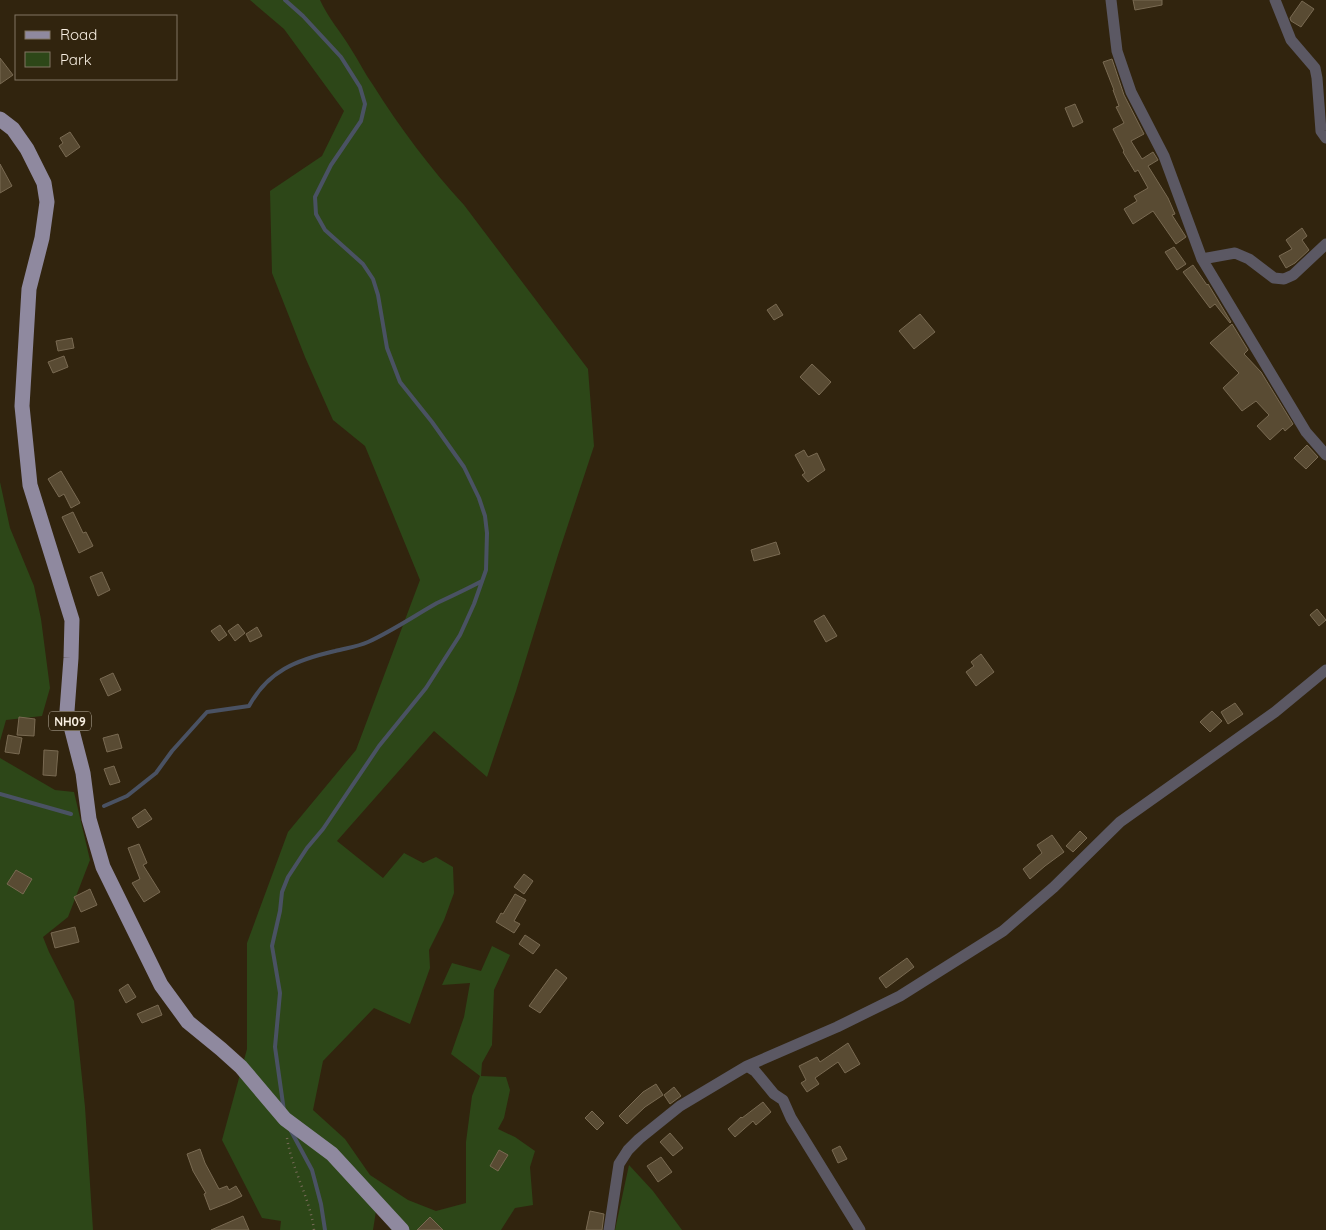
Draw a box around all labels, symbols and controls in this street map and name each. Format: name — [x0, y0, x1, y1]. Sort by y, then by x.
legend — [15, 15, 178, 80]
text: Road — [60, 25, 97, 44]
text: Park — [60, 50, 92, 69]
road number: NH09 — [49, 711, 91, 730]

